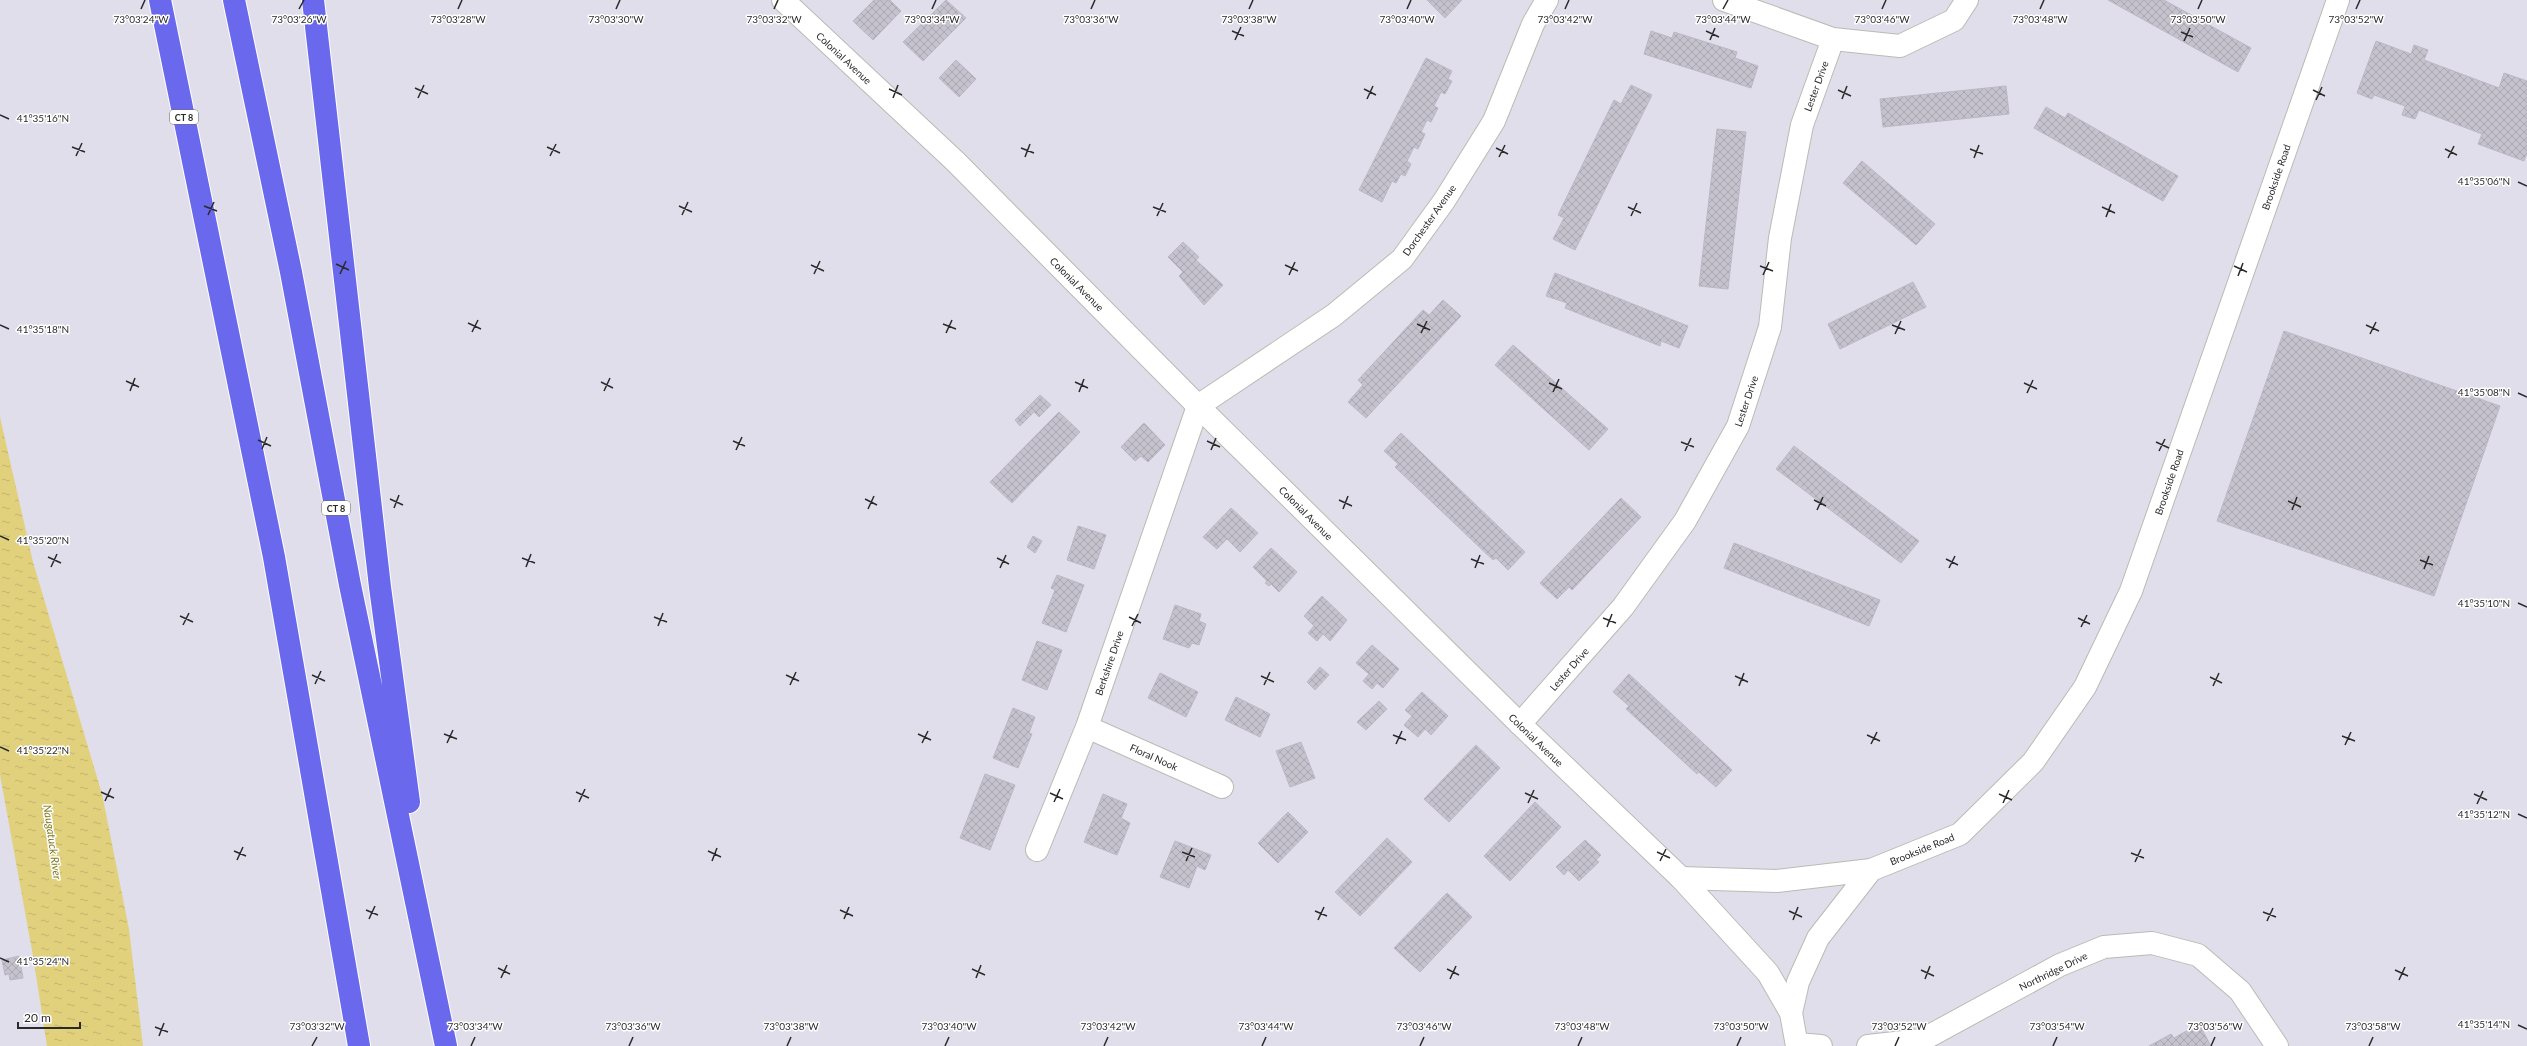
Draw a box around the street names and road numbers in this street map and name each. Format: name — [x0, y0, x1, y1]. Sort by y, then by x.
street label: Colonial Avenue — [814, 29, 874, 87]
street label: Lester Drive — [1801, 59, 1831, 113]
road number: CT 8 — [170, 110, 198, 124]
street label: Brookside Road — [2259, 143, 2293, 211]
street label: Dorchester Avenue — [1400, 182, 1458, 258]
street label: Colonial Avenue — [1048, 255, 1106, 313]
street label: Lester Drive — [1732, 374, 1760, 428]
street label: Brookside Road — [2152, 448, 2186, 516]
street label: Colonial Avenue — [1277, 484, 1335, 542]
road number: CT 8 — [322, 501, 350, 515]
street label: Berkshire Drive — [1092, 629, 1126, 697]
street label: Lester Drive — [1547, 645, 1591, 693]
street label: Colonial Avenue — [1506, 711, 1566, 769]
street label: Floral Nook — [1128, 741, 1181, 773]
street label: Brookside Road — [1888, 831, 1956, 867]
street label: Northridge Drive — [2017, 949, 2089, 993]

